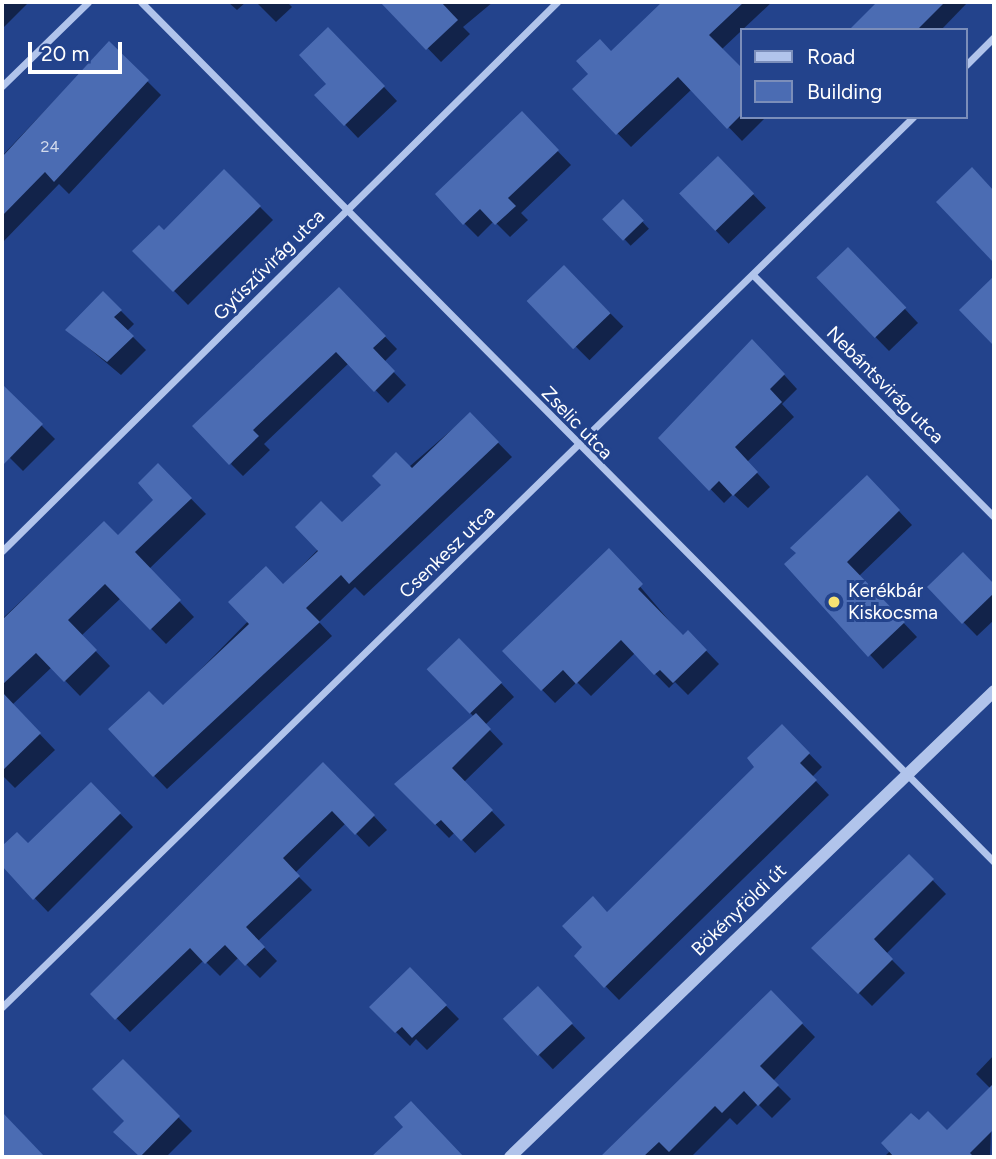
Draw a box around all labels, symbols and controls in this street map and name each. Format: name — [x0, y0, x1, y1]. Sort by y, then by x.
scale bar — [32, 28, 126, 72]
legend — [740, 28, 968, 119]
text: 20 m — [41, 41, 89, 66]
text: Road — [807, 44, 855, 69]
text: Building — [807, 79, 882, 104]
house number: 24 — [41, 137, 59, 157]
street label: Gyűszűvirág utca — [209, 205, 329, 325]
street label: Nebántsvirág utca — [822, 322, 948, 448]
street label: Zselic utca — [537, 382, 617, 464]
street label: Csenkesz utca — [395, 501, 499, 603]
place label: Kerékbár Kiskocsma — [848, 580, 938, 624]
marker: Kerékbár Kiskocsma — [826, 594, 842, 610]
street label: Bökényföldi út — [687, 859, 791, 961]

